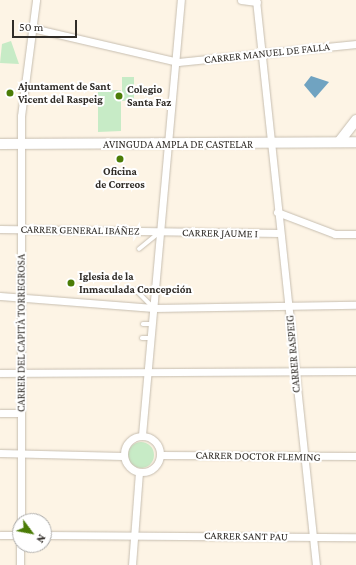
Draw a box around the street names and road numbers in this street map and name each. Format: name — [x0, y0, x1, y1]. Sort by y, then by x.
street label: CARRER MANUEL DE FALLA — [204, 40, 330, 66]
street label: AVINGUDA AMPLA DE CASTELAR — [103, 137, 253, 151]
street label: CARRER GENERAL IBÁÑEZ — [20, 222, 140, 238]
street label: CARRER JAUME I — [182, 226, 258, 240]
street label: CARRER DEL CAPITÀ TORREGROSA — [14, 254, 28, 412]
street label: CARRER RASPEIG — [283, 315, 303, 393]
street label: CARRER DOCTOR FLEMING — [195, 448, 321, 464]
street label: CARRER SANT PAU — [204, 529, 288, 543]

